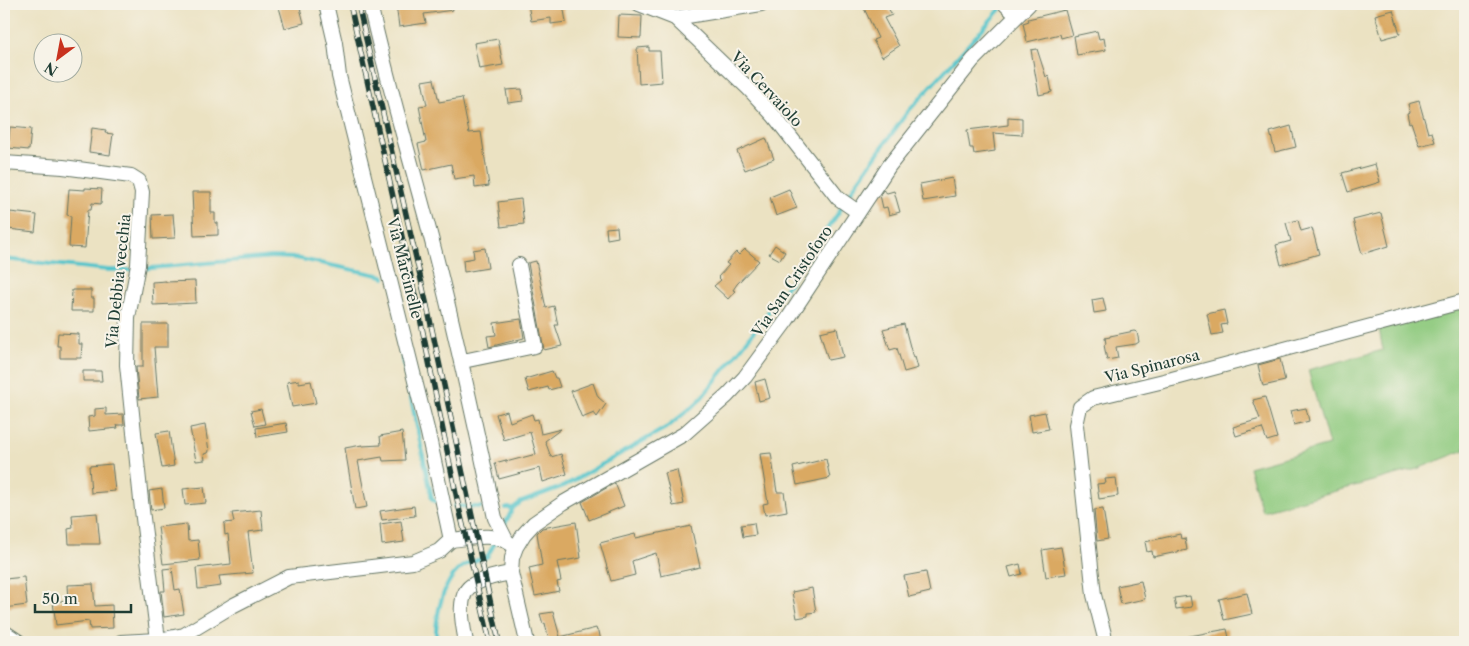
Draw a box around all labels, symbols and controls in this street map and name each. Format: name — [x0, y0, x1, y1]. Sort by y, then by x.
north arrow — [32, 32, 82, 82]
street label: Via Cervaiolo — [726, 47, 807, 131]
text: N — [41, 58, 61, 80]
street label: Via Debbia vecchia — [101, 213, 135, 350]
street label: Via Marcinelle — [383, 214, 427, 321]
street label: Via San Cristoforo — [747, 222, 836, 341]
street label: Via Spinarosa — [1102, 345, 1201, 387]
scale bar — [35, 581, 131, 613]
text: 50 m — [42, 589, 78, 608]

